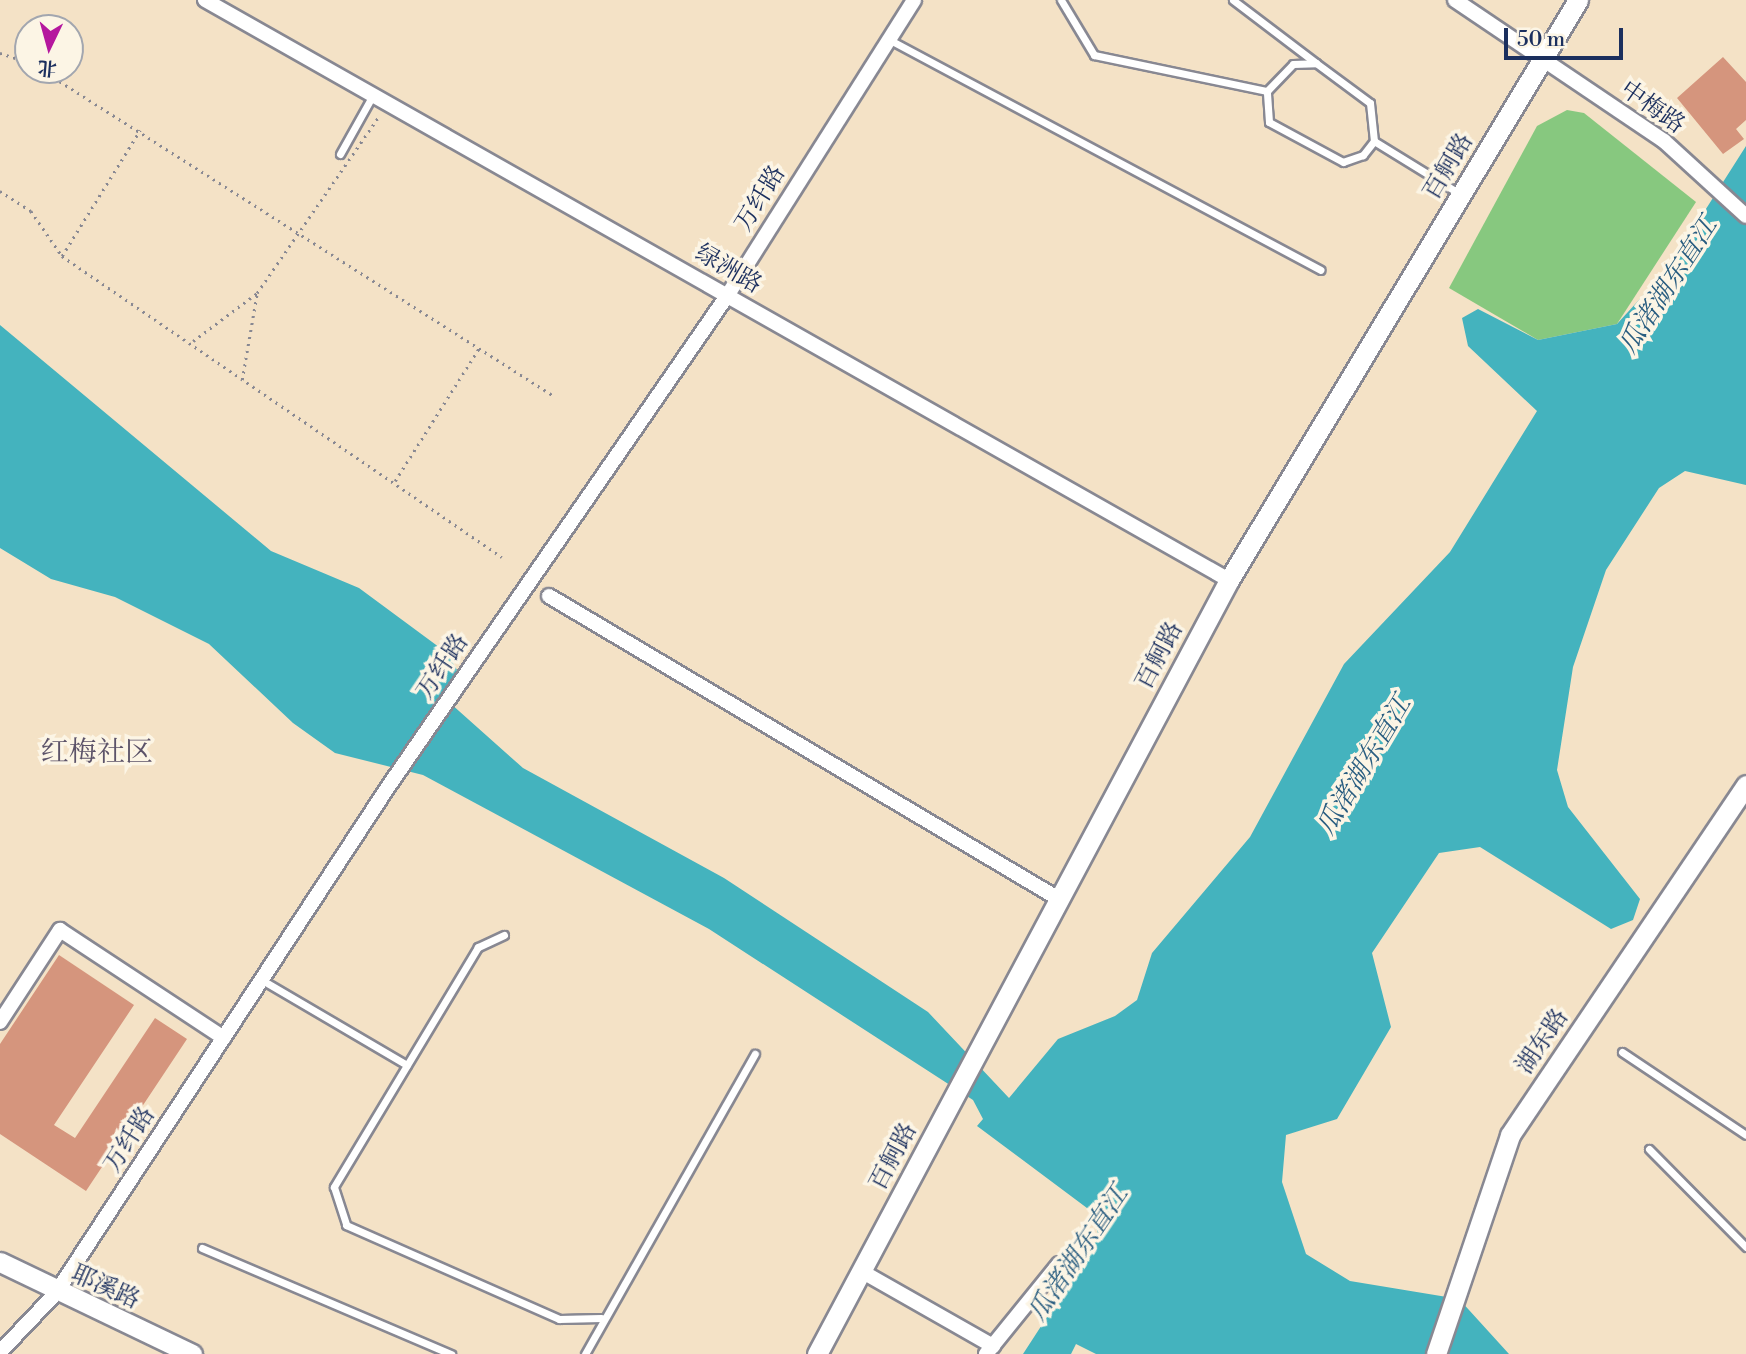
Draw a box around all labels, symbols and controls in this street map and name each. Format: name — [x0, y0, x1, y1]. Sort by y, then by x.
north arrow — [14, 14, 84, 84]
scale bar — [1508, 14, 1627, 58]
text: 50 m — [1517, 27, 1565, 53]
text: 北 — [37, 55, 58, 81]
street label: 中梅路 — [1614, 76, 1690, 140]
street label: 百舸路 — [1418, 129, 1480, 205]
street label: 万纤路 — [730, 161, 792, 237]
water label: 瓜渚湖东直江 — [1613, 212, 1725, 360]
street label: 绿洲路 — [690, 240, 766, 300]
street label: 百舸路 — [1130, 617, 1190, 695]
street label: 万纤路 — [411, 629, 475, 705]
water label: 瓜渚湖东直江 — [1311, 691, 1419, 841]
district label: 红梅社区 — [41, 736, 153, 770]
street label: 湖东路 — [1511, 1004, 1575, 1080]
street label: 万纤路 — [98, 1102, 162, 1178]
street label: 百舸路 — [864, 1118, 924, 1196]
water label: 瓜渚湖东直江 — [1022, 1181, 1136, 1327]
street label: 耶溪路 — [66, 1260, 144, 1316]

